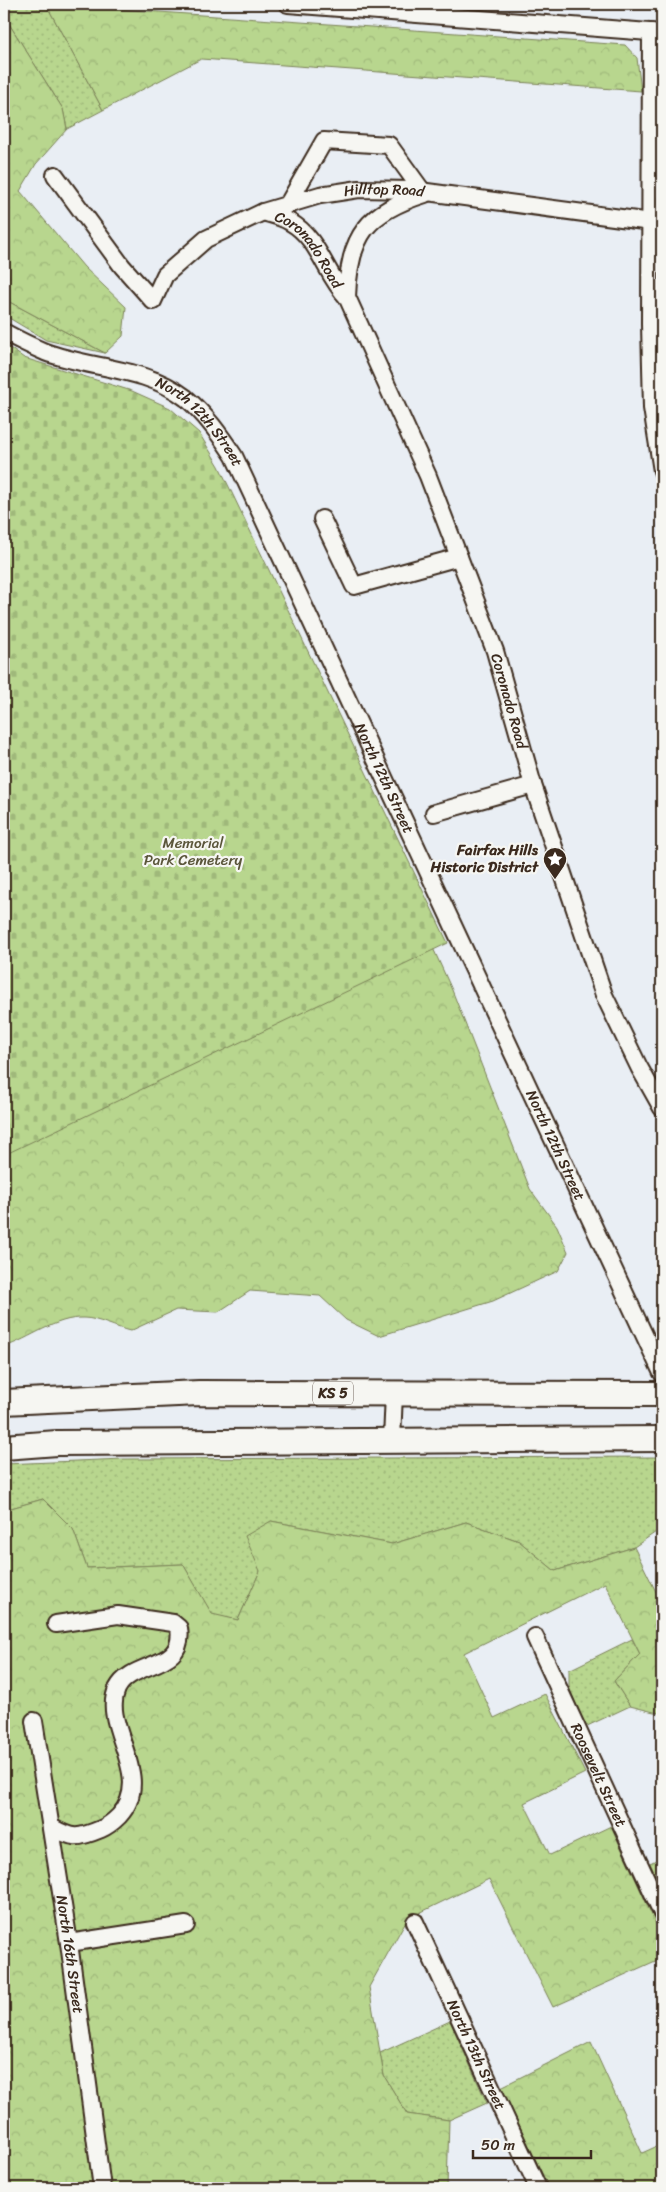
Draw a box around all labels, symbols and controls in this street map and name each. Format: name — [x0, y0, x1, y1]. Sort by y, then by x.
street label: Hilltop Road — [342, 176, 427, 205]
street label: Coronado Road — [271, 203, 350, 295]
street label: North 12th Street — [151, 369, 250, 471]
street label: Coronado Road — [483, 650, 535, 753]
street label: North 12th Street — [347, 718, 422, 838]
park label: Memorial Park Cemetery — [144, 830, 243, 873]
place label: Fairfax Hills Historic District — [430, 837, 539, 880]
place icon: Fairfax Hills Historic District — [542, 846, 568, 880]
street label: North 12th Street — [519, 1085, 593, 1205]
road number: KS 5 — [313, 1382, 353, 1405]
street label: Roosevelt Street — [563, 1719, 634, 1832]
street label: North 16th Street — [49, 1893, 91, 2016]
street label: North 13th Street — [439, 1995, 513, 2114]
scale bar — [473, 2127, 591, 2159]
text: 50 m — [481, 2132, 516, 2158]

